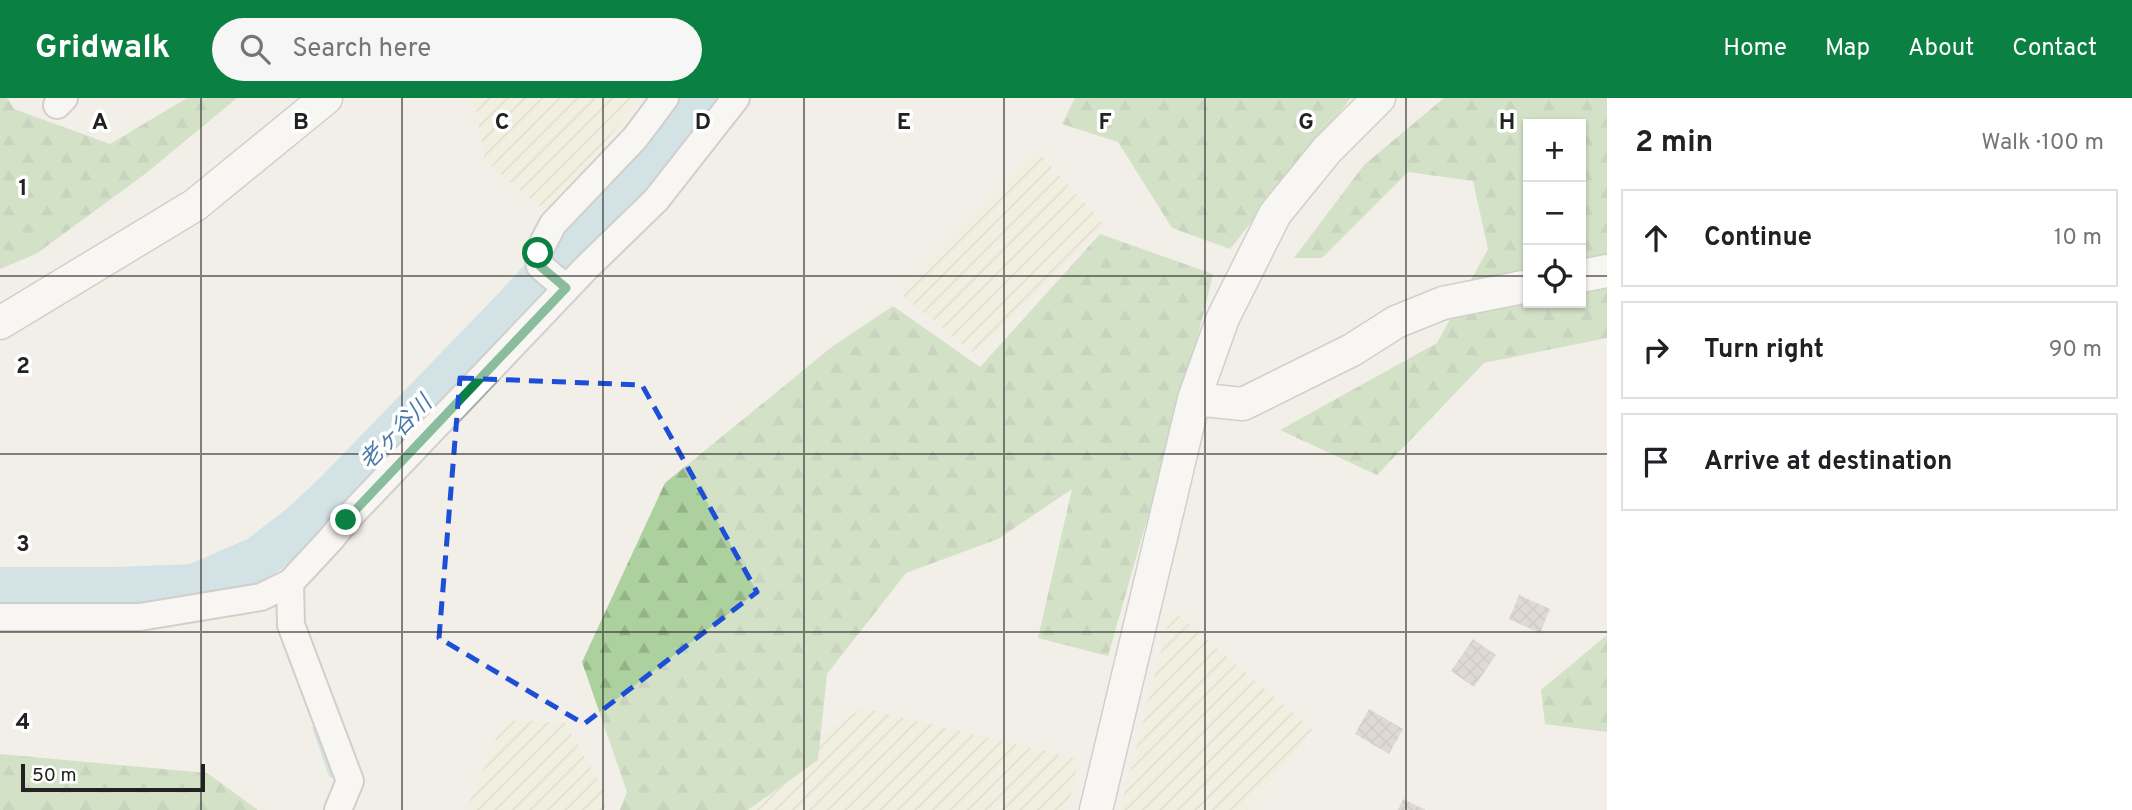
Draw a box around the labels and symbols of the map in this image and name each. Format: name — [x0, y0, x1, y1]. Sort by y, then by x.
text: A — [92, 109, 108, 138]
text: B — [293, 109, 309, 138]
text: C — [495, 109, 509, 138]
text: D — [695, 109, 711, 138]
text: E — [897, 109, 911, 138]
text: F — [1098, 109, 1112, 138]
text: G — [1298, 109, 1314, 138]
text: H — [1499, 109, 1515, 138]
text: 1 — [18, 175, 28, 204]
route start — [522, 237, 553, 268]
text: 2 — [16, 353, 30, 382]
water label: 老ヶ谷川 — [354, 388, 441, 477]
route end — [330, 504, 361, 535]
text: 3 — [16, 531, 30, 560]
text: 4 — [16, 709, 30, 738]
scale bar — [21, 761, 205, 793]

